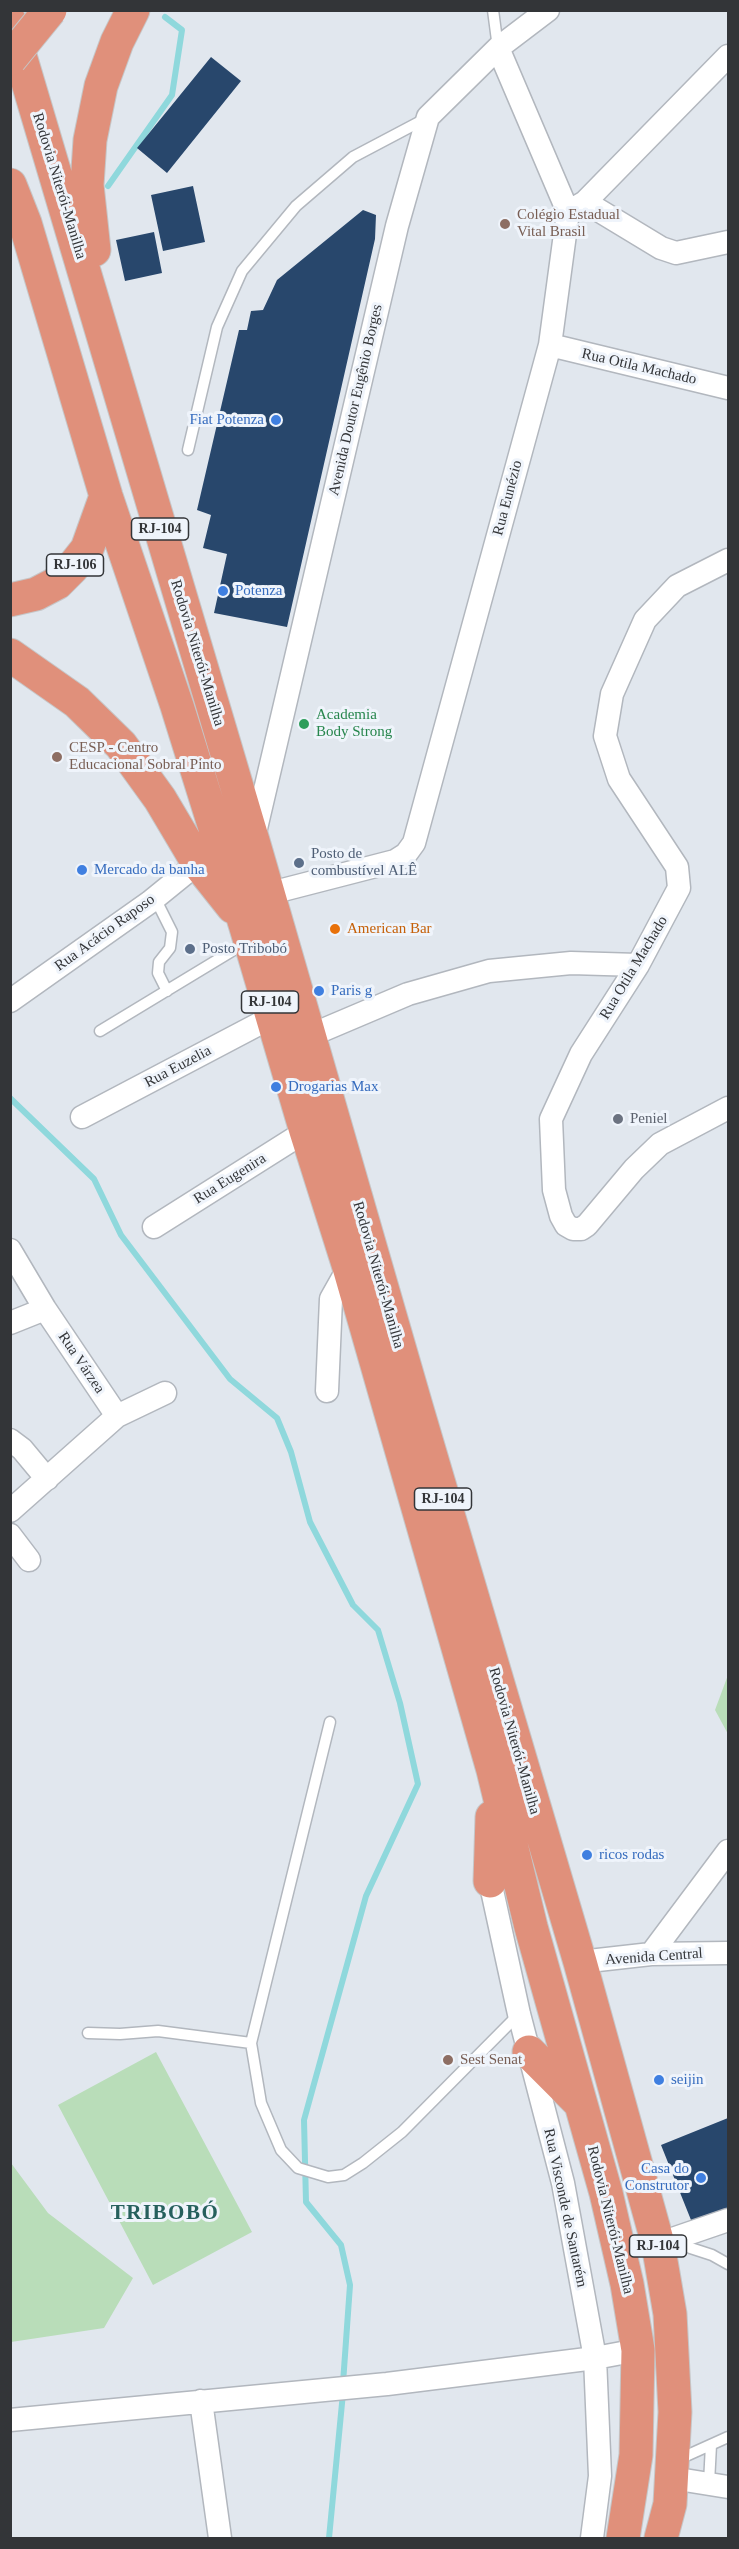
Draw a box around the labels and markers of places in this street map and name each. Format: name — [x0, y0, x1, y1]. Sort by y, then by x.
place label: Colégio Estadual Vital Brasil — [517, 206, 620, 241]
marker: Colégio Estadual Vital Brasil — [498, 217, 512, 231]
place label: Fiat Potenza — [189, 411, 264, 429]
marker: Fiat Potenza — [269, 413, 283, 427]
place label: Potenza — [235, 582, 282, 600]
marker: Potenza — [216, 584, 230, 598]
place label: Academia Body Strong — [316, 706, 392, 741]
marker: Academia Body Strong — [297, 717, 311, 731]
place label: CESP - Centro Educacional Sobral Pinto — [69, 739, 221, 774]
marker: CESP - Centro Educacional Sobral Pinto — [50, 750, 64, 764]
place label: Posto de combustível ALÊ — [311, 845, 417, 880]
marker: Posto de combustível ALÊ — [292, 856, 306, 870]
place label: Mercado da banha — [94, 861, 205, 879]
marker: Mercado da banha — [75, 863, 89, 877]
place label: American Bar — [347, 920, 432, 938]
marker: American Bar — [328, 922, 342, 936]
place label: Posto Tribobó — [202, 940, 287, 958]
marker: Posto Tribobó — [183, 942, 197, 956]
place label: Paris g — [331, 982, 372, 1000]
marker: Paris g — [312, 984, 326, 998]
place label: Drogarias Max — [288, 1078, 378, 1096]
marker: Drogarias Max — [269, 1080, 283, 1094]
place label: Peniel — [630, 1110, 667, 1128]
marker: Peniel — [611, 1112, 625, 1126]
place label: ricos rodas — [599, 1846, 664, 1864]
marker: ricos rodas — [580, 1848, 594, 1862]
place label: Sest Senat — [460, 2051, 522, 2069]
marker: Sest Senat — [441, 2053, 455, 2067]
place label: seijin — [671, 2071, 703, 2089]
marker: seijin — [652, 2073, 666, 2087]
place label: Casa do Construtor — [625, 2160, 689, 2195]
marker: Casa do Construtor — [694, 2171, 708, 2185]

